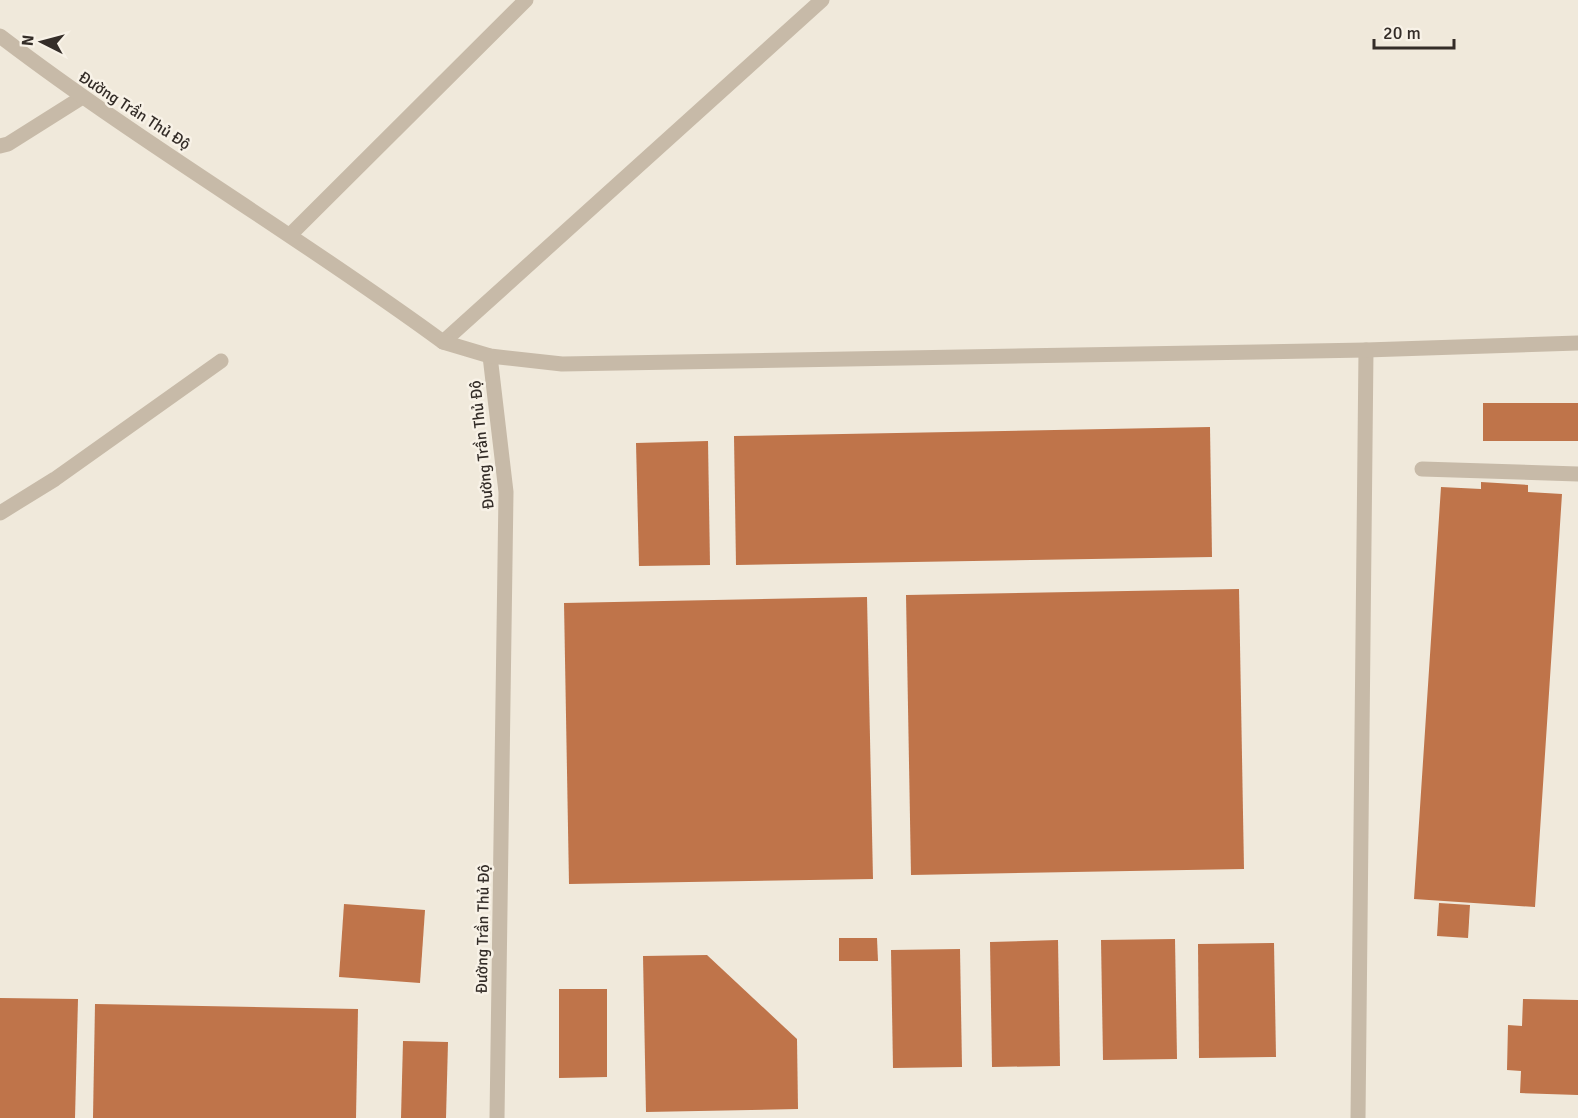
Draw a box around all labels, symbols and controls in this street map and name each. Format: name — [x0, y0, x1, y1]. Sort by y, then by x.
north arrow — [12, 12, 72, 72]
scale bar — [1374, 12, 1454, 50]
text: 20 m — [1383, 22, 1421, 44]
text: N — [18, 34, 39, 47]
street label: Đường Trần Thủ Độ — [75, 67, 194, 154]
street label: Đường Trần Thủ Độ — [465, 379, 499, 510]
street label: Đường Trần Thủ Độ — [472, 864, 494, 994]

